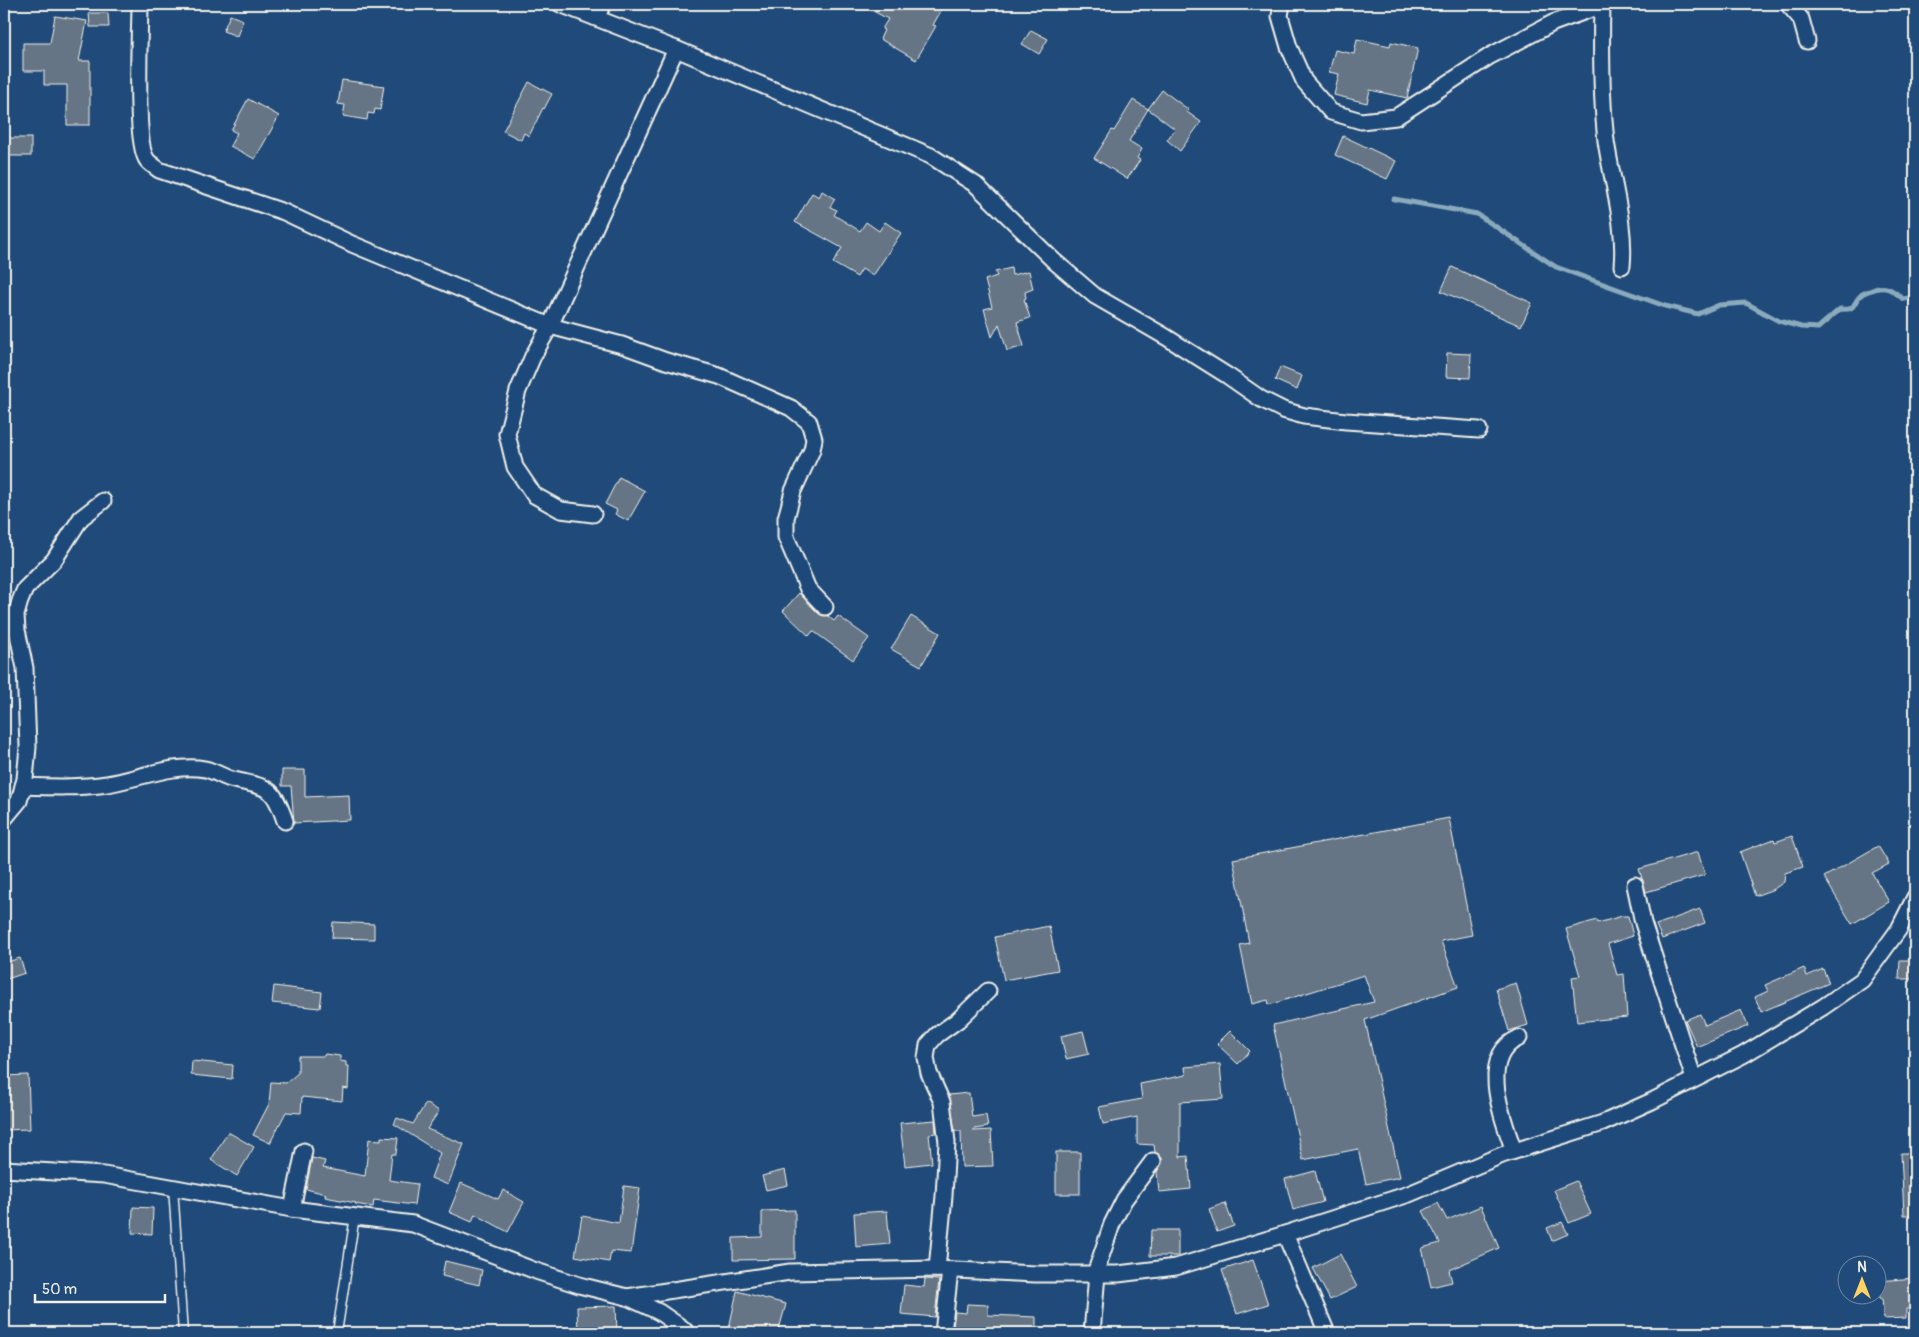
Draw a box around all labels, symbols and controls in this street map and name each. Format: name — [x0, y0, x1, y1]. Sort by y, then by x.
north arrow — [1836, 1254, 1886, 1304]
text: N — [1857, 1259, 1867, 1276]
scale bar — [35, 1272, 165, 1304]
text: 50 m — [42, 1280, 77, 1299]

